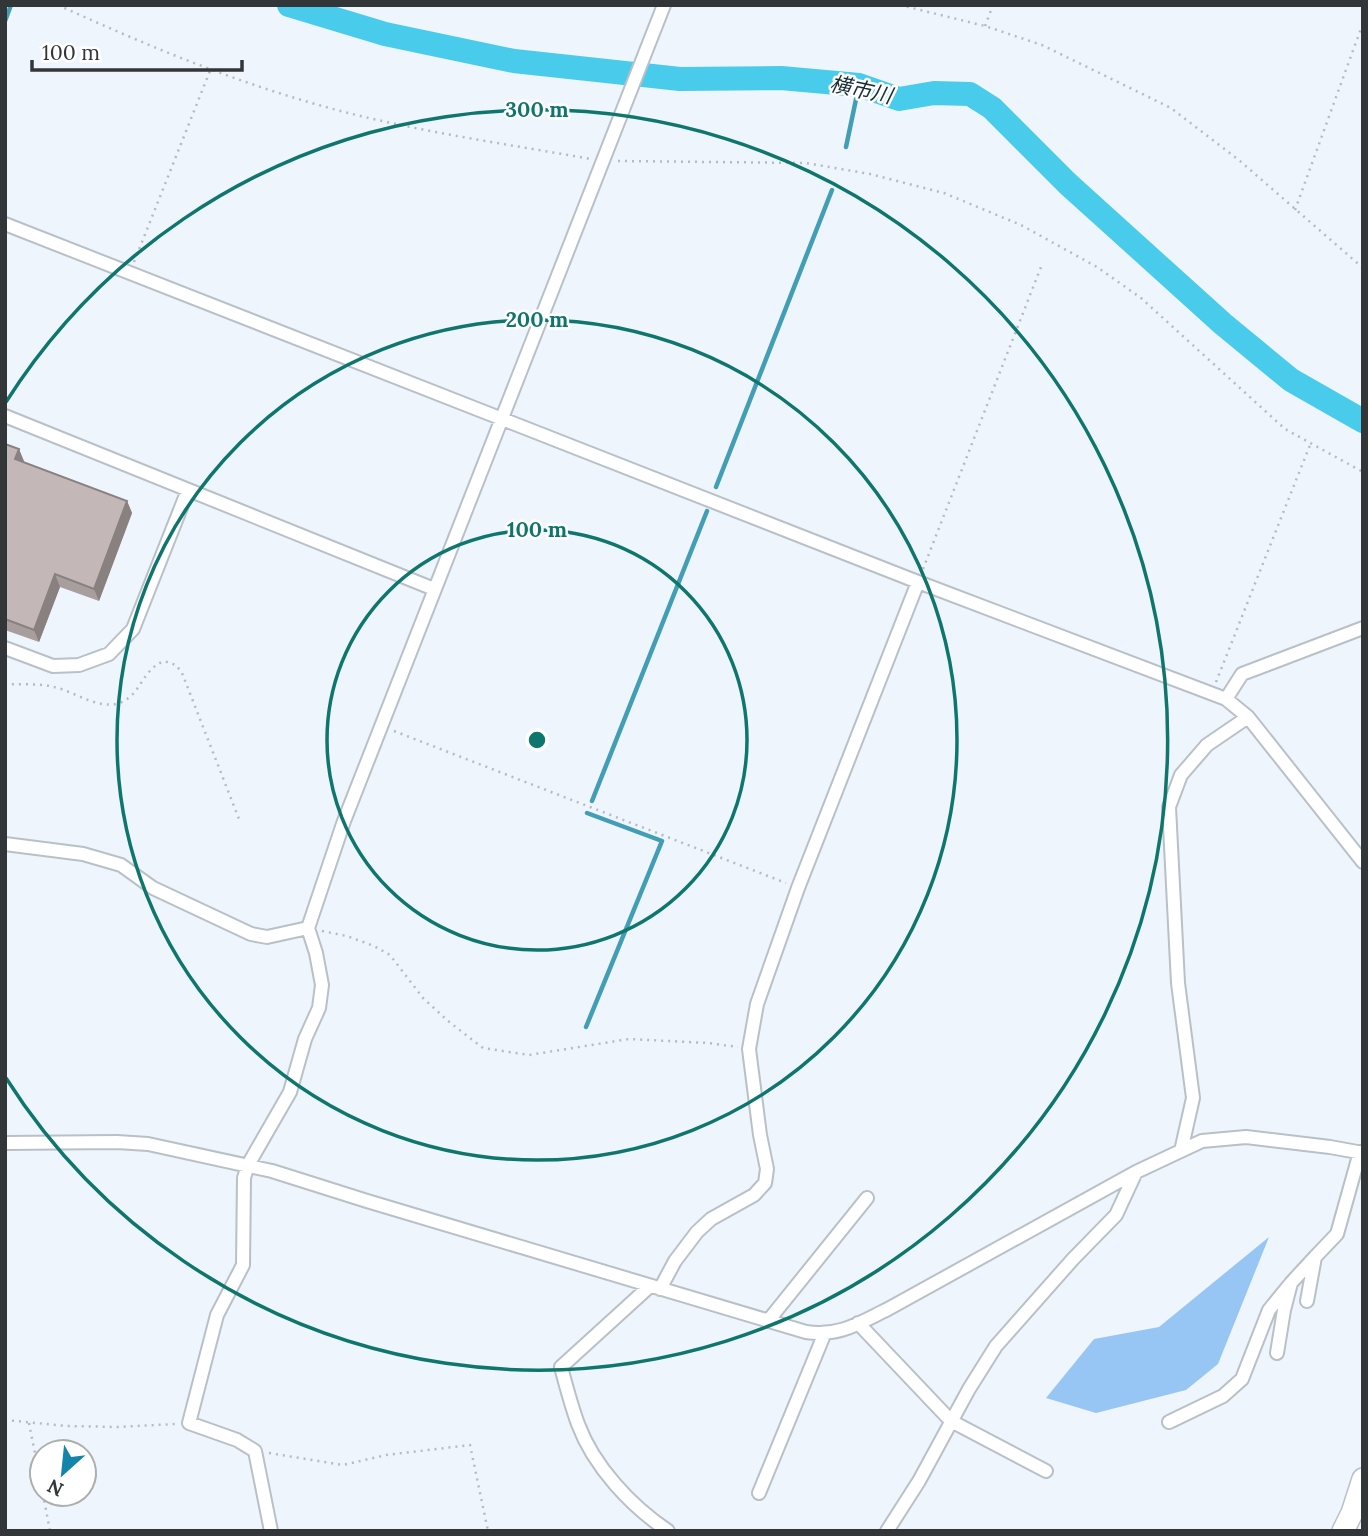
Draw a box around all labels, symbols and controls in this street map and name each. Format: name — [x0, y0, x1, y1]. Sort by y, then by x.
scale bar — [32, 28, 242, 72]
text: 100 m — [42, 39, 100, 66]
water label: 横市川 — [827, 70, 897, 110]
text: 300 m — [505, 96, 569, 123]
text: 200 m — [506, 306, 568, 333]
text: 100 m — [507, 516, 567, 543]
centre of rings — [525, 728, 549, 752]
north arrow — [28, 1438, 98, 1508]
text: N — [43, 1474, 67, 1502]

